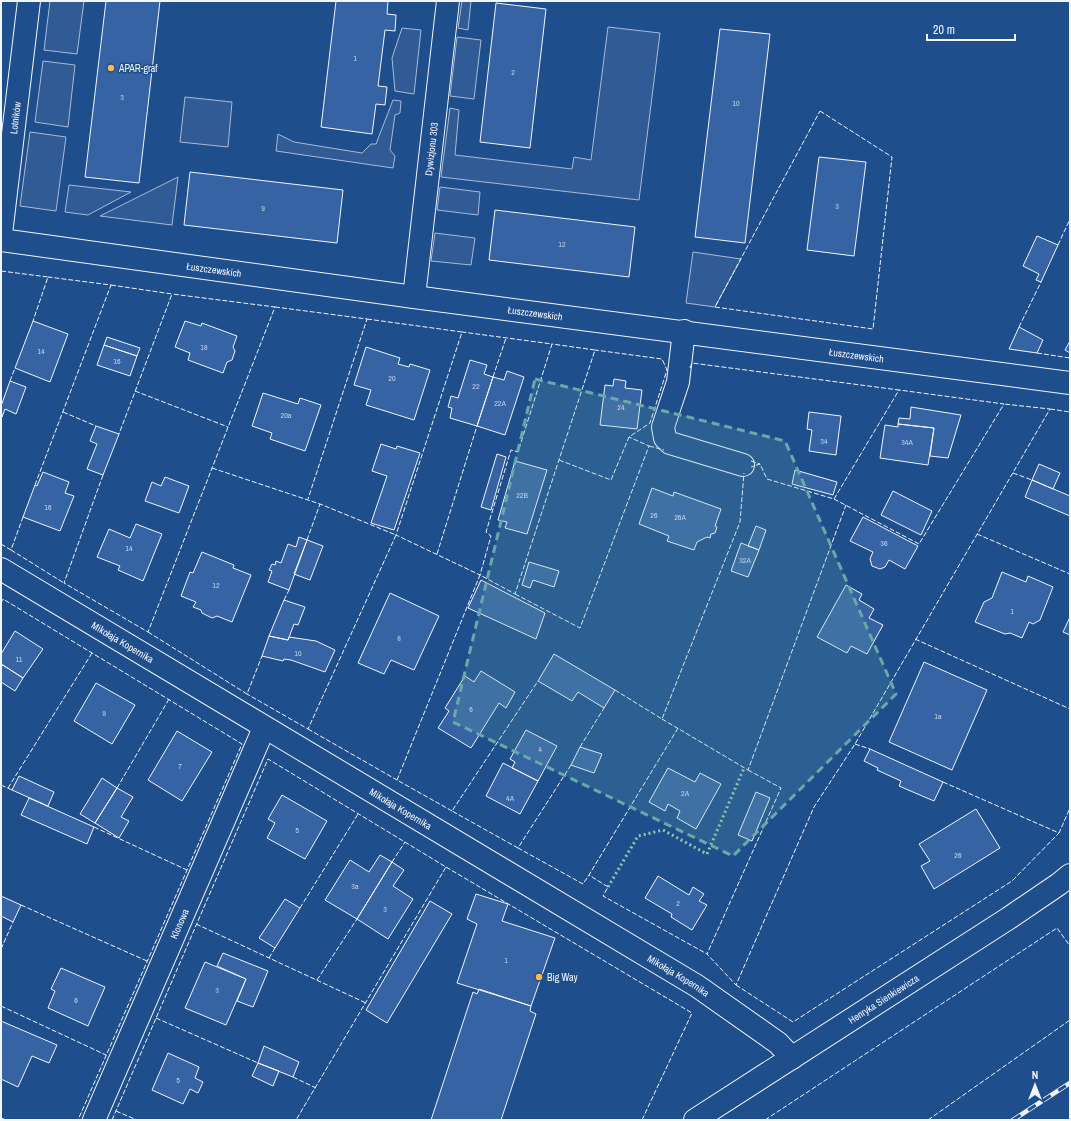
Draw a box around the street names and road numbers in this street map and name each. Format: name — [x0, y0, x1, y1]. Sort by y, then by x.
street label: Lotników — [7, 101, 24, 135]
street label: Dywizjonu 303 — [422, 121, 441, 177]
street label: Łuszczewskich — [186, 260, 242, 280]
street label: Łuszczewskich — [507, 303, 563, 323]
street label: Łuszczewskich — [828, 345, 884, 366]
street label: Mikołaja Kopernika — [89, 619, 156, 666]
street label: Mikołaja Kopernika — [367, 785, 434, 833]
street label: Klonowa — [167, 906, 192, 941]
street label: Mikołaja Kopernika — [645, 952, 712, 1000]
street label: Henryka Sienkiewicza — [846, 971, 922, 1027]

